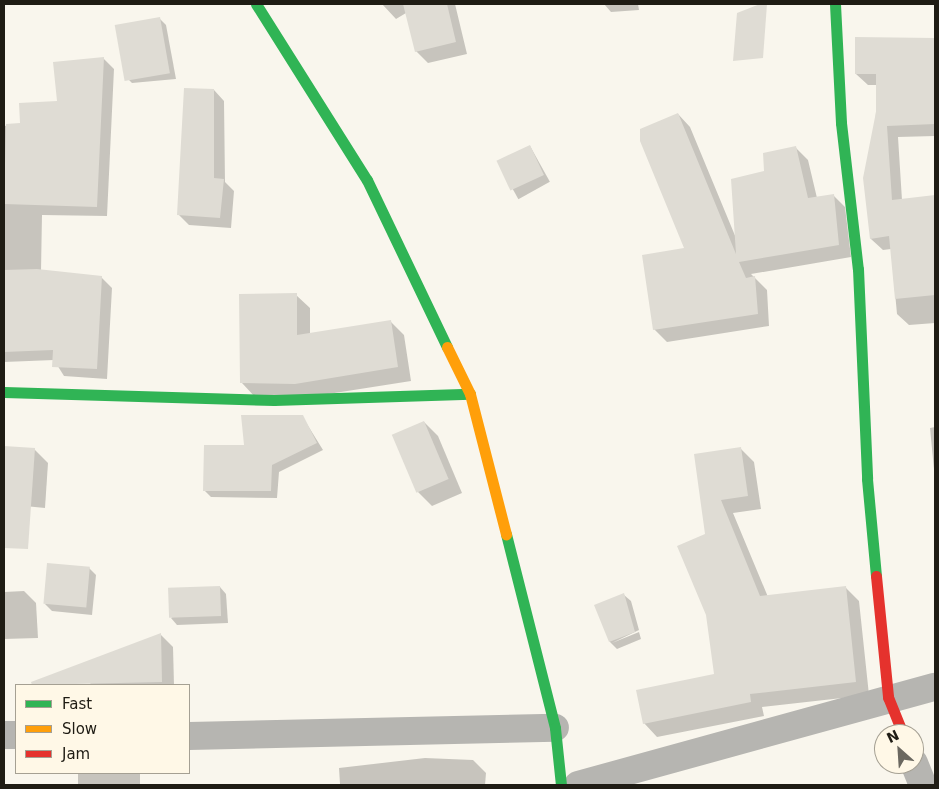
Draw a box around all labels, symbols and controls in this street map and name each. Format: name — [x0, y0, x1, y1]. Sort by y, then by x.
legend — [15, 684, 190, 774]
text: Fast — [62, 695, 92, 713]
text: Slow — [62, 720, 97, 738]
north arrow — [874, 724, 924, 774]
text: N — [884, 727, 902, 746]
text: Jam — [62, 745, 90, 763]

